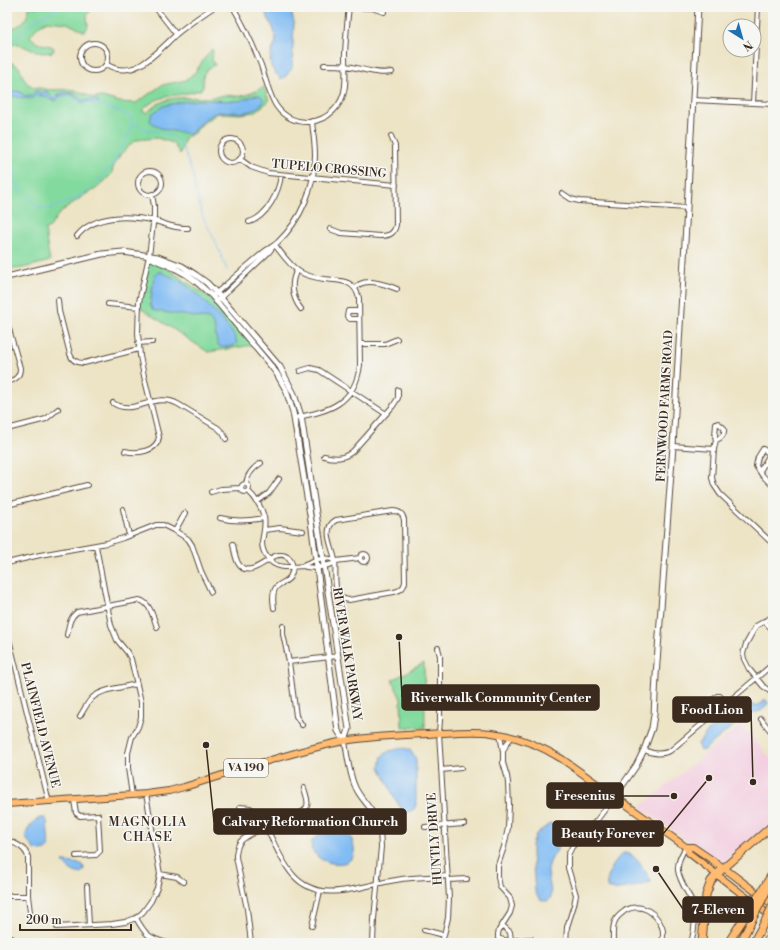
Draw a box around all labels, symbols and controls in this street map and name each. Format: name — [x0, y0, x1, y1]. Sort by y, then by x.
north arrow — [722, 18, 762, 58]
text: N — [739, 37, 755, 54]
street label: TUPELO CROSSING — [271, 157, 387, 182]
street label: FERNWOOD FARMS ROAD — [654, 330, 676, 482]
street label: RIVER WALK PARKWAY — [329, 586, 365, 723]
street label: PLAINFIELD AVENUE — [17, 661, 63, 789]
callout: Riverwalk Community Center — [402, 685, 599, 710]
text: Riverwalk Community Center — [411, 690, 592, 706]
callout: Food Lion — [673, 697, 751, 722]
text: Food Lion — [681, 702, 743, 718]
road number: VA 190 — [224, 759, 268, 777]
callout: Fresenius — [547, 783, 623, 808]
text: Fresenius — [555, 788, 616, 804]
street label: HUNTLY DRIVE — [424, 792, 446, 886]
callout: Calvary Reformation Church — [214, 809, 406, 834]
district label: MAGNOLIA CHASE — [108, 814, 188, 845]
text: Calvary Reformation Church — [222, 814, 398, 830]
callout: Beauty Forever — [553, 821, 663, 846]
text: Beauty Forever — [561, 826, 655, 842]
callout: 7-Eleven — [683, 897, 753, 922]
text: 7-Eleven — [691, 902, 745, 918]
scale bar — [20, 906, 131, 932]
text: 200 m — [26, 913, 62, 928]

